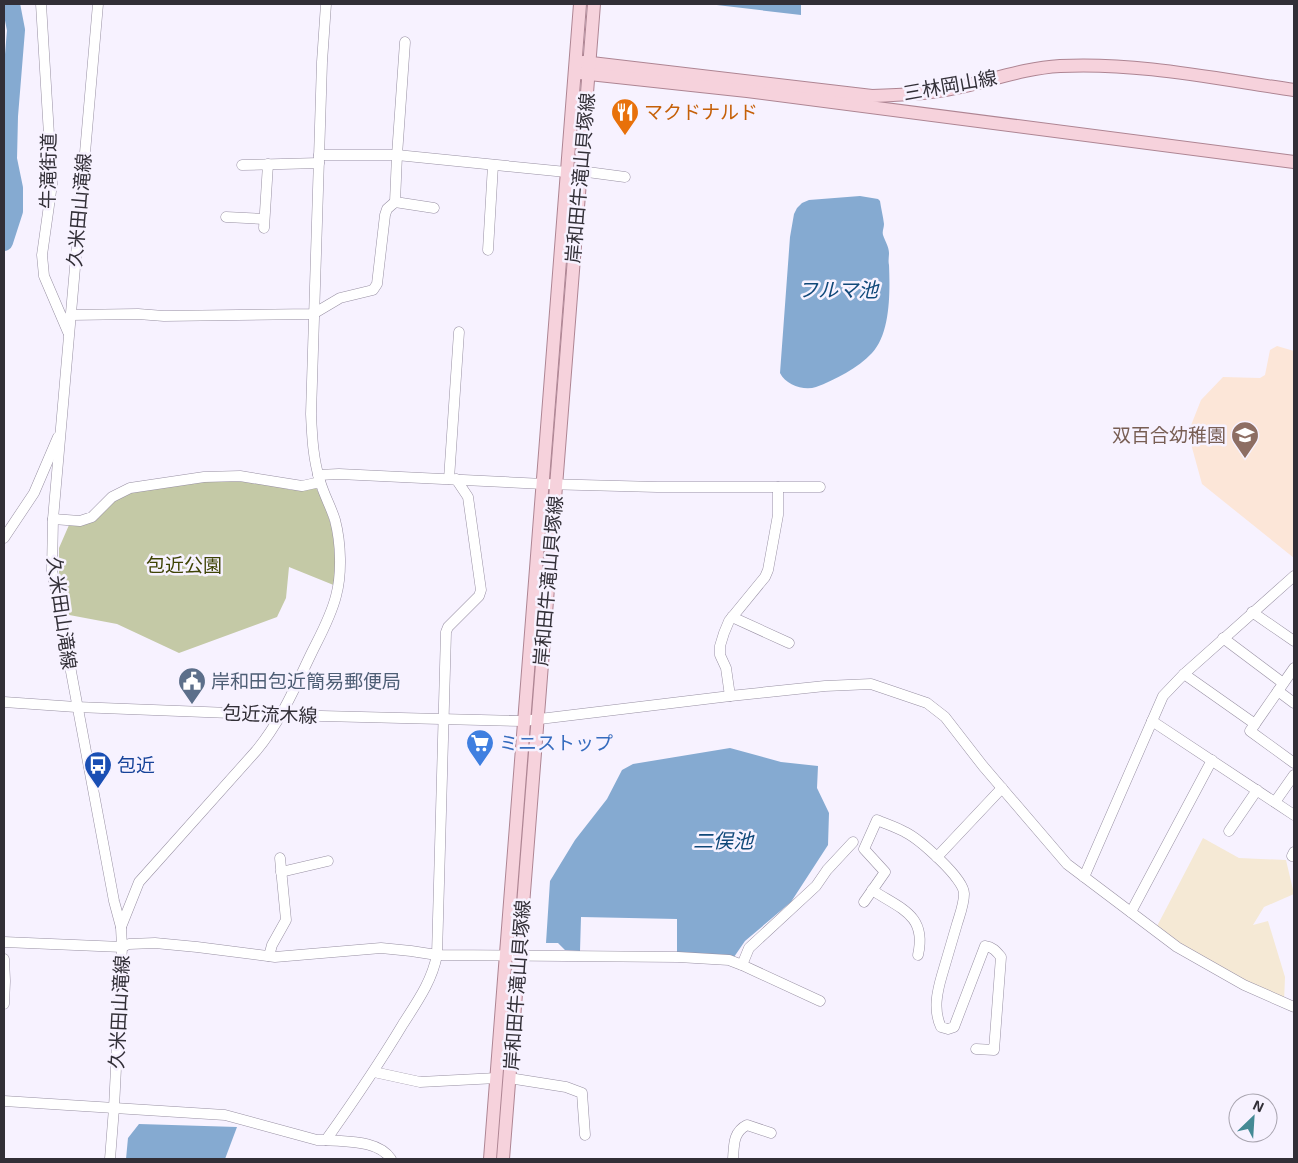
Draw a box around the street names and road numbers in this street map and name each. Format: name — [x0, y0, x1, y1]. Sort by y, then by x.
street label: 三林岡山線 — [901, 65, 999, 104]
street label: 岸和田牛滝山貝塚線 — [561, 92, 598, 264]
street label: 牛滝街道 — [35, 133, 60, 209]
street label: 久米田山滝線 — [62, 152, 95, 268]
street label: 岸和田牛滝山貝塚線 — [529, 495, 566, 667]
street label: 久米田山滝線 — [43, 555, 82, 671]
street label: 包近流木線 — [222, 700, 318, 727]
street label: 岸和田牛滝山貝塚線 — [499, 899, 534, 1071]
street label: 久米田山滝線 — [104, 954, 133, 1070]

